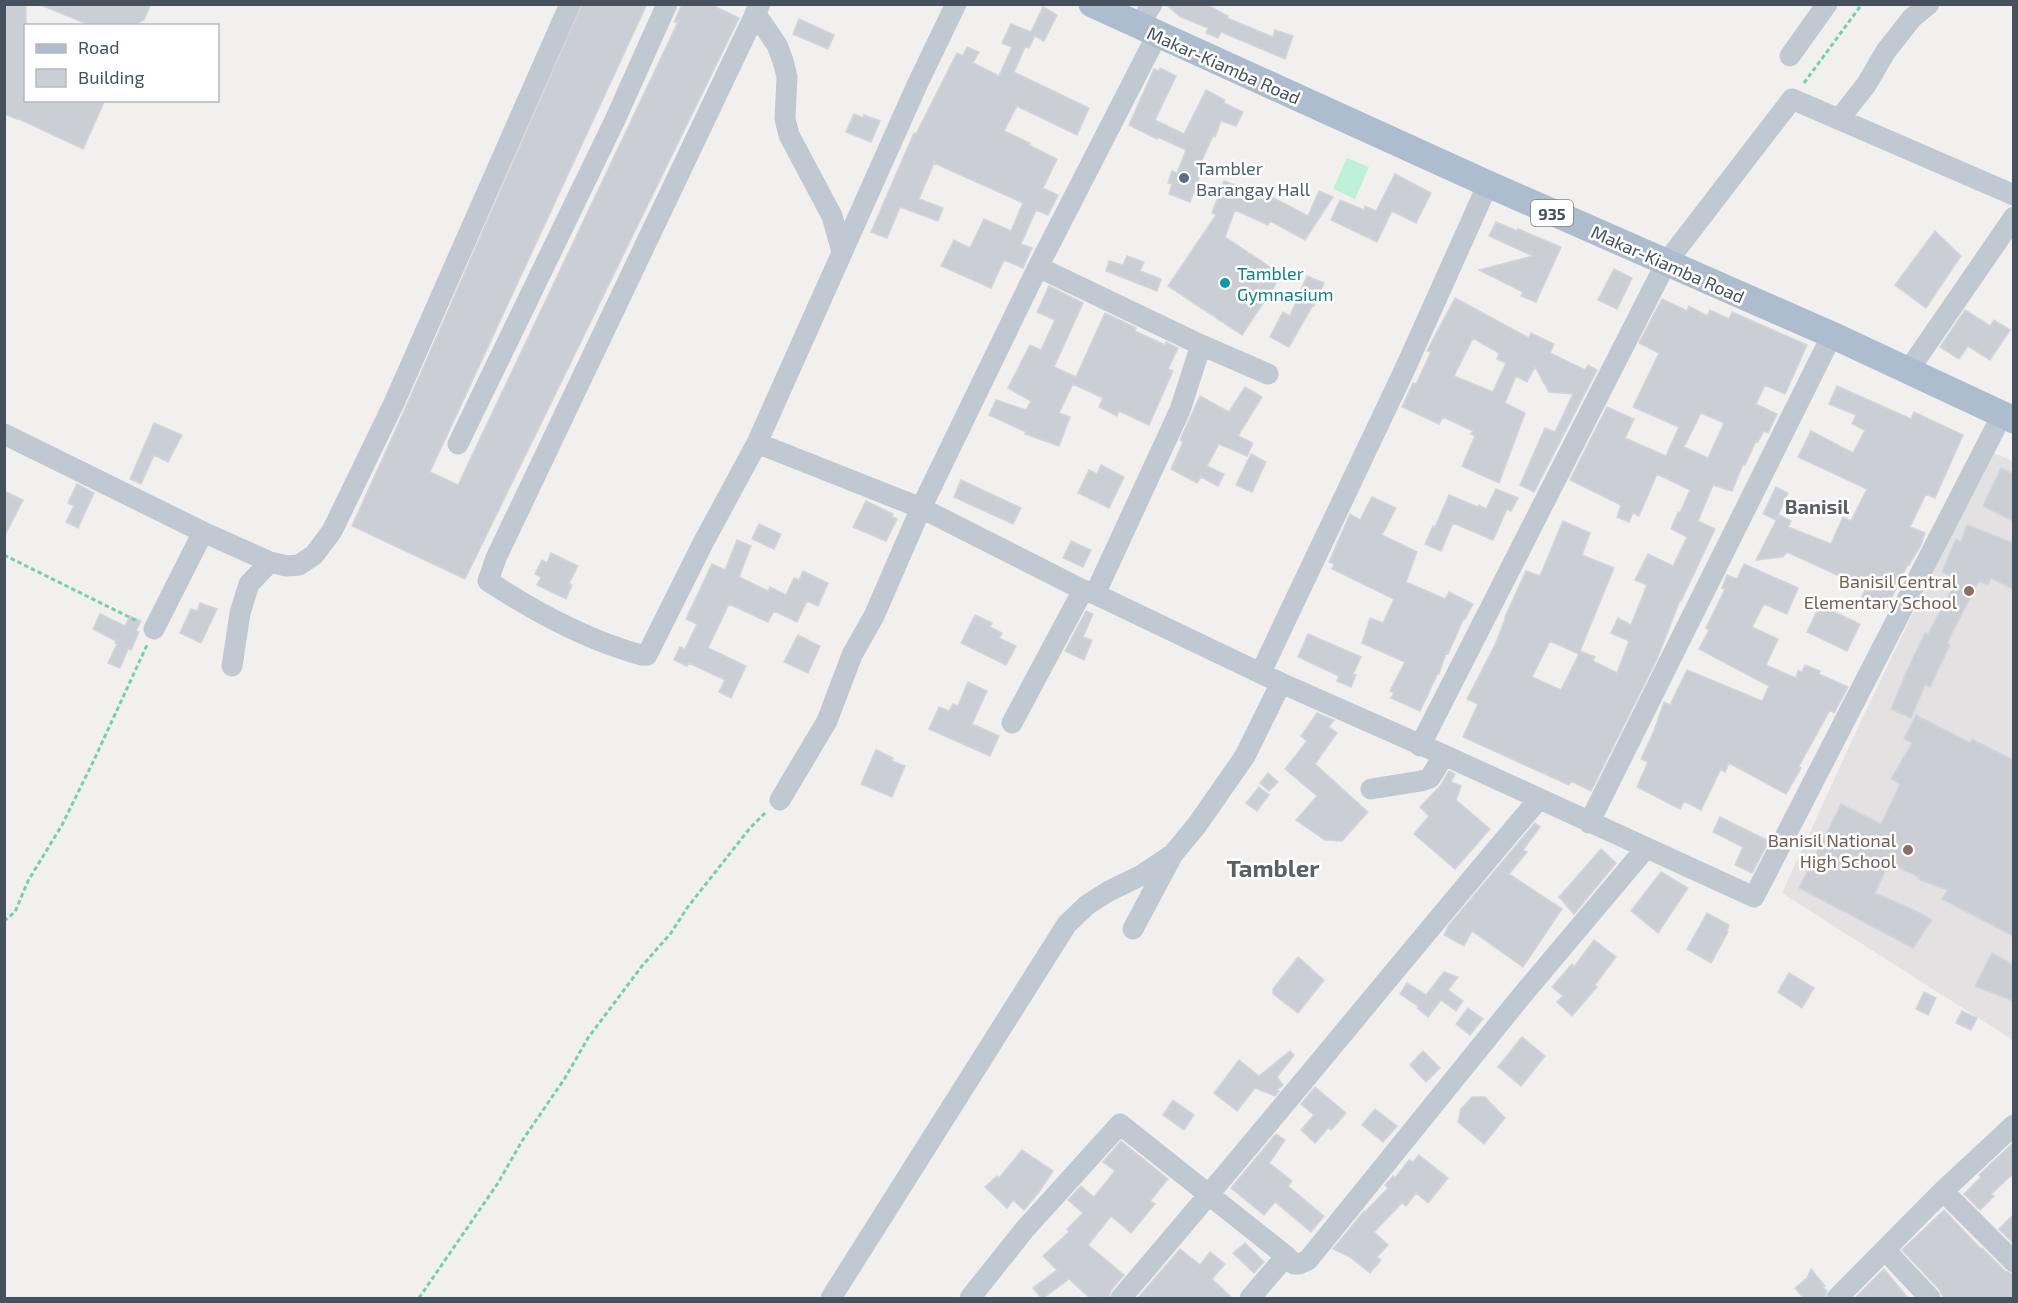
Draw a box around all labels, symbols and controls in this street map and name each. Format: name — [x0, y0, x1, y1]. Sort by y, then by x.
street label: Makar-Kiamba Road — [1144, 21, 1304, 109]
legend — [24, 24, 219, 102]
text: Road — [78, 36, 119, 58]
text: Building — [78, 66, 145, 88]
place label: Tambler Barangay Hall — [1196, 157, 1311, 200]
marker: Tambler Barangay Hall — [1177, 171, 1191, 185]
road number: 935 — [1531, 200, 1573, 226]
street label: Makar-Kiamba Road — [1588, 220, 1748, 308]
place label: Tambler Gymnasium — [1237, 262, 1334, 305]
marker: Tambler Gymnasium — [1218, 276, 1232, 290]
district label: Banisil — [1785, 494, 1850, 518]
place label: Banisil Central Elementary School — [1804, 570, 1958, 613]
marker: Banisil Central Elementary School — [1962, 584, 1976, 598]
place label: Banisil National High School — [1768, 829, 1897, 872]
marker: Banisil National High School — [1901, 843, 1915, 857]
district label: Tambler — [1226, 853, 1320, 882]

